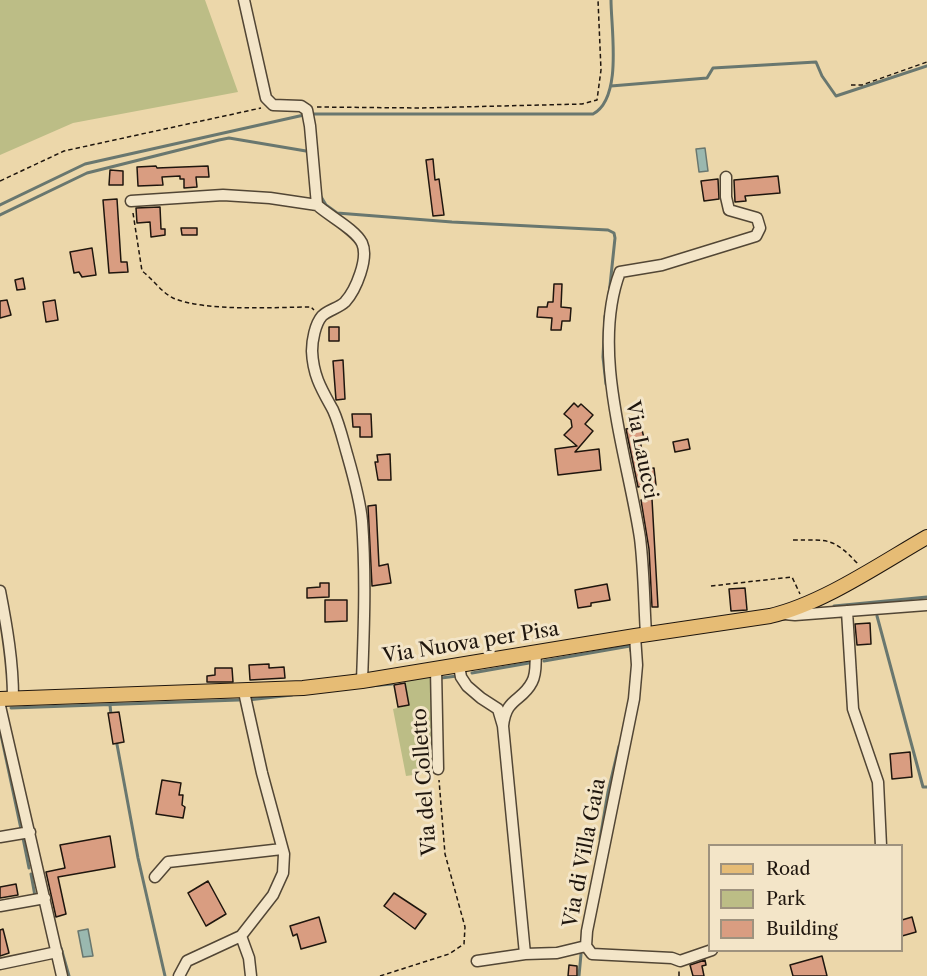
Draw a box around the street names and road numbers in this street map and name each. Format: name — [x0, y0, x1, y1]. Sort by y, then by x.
street label: Via Laucci — [620, 399, 662, 501]
street label: Via Nuova per Pisa — [381, 617, 561, 669]
street label: Via del Colletto — [408, 707, 442, 857]
street label: Via di Villa Gaia — [559, 776, 611, 930]

